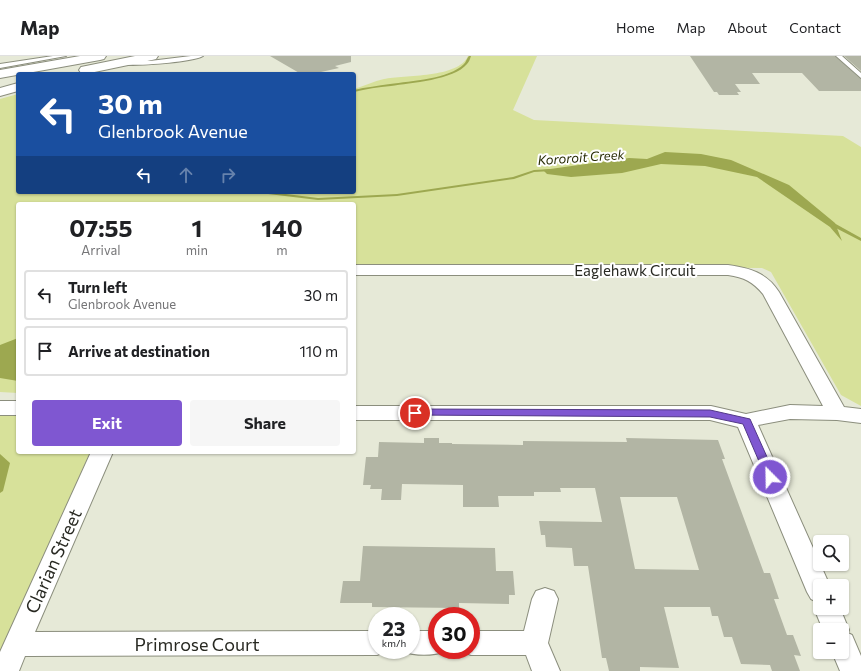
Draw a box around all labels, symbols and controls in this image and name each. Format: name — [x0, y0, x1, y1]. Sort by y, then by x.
text: Map — [20, 16, 59, 39]
text: Home — [616, 19, 655, 36]
text: Map — [677, 19, 705, 36]
text: About — [727, 19, 767, 36]
text: Contact — [789, 19, 841, 36]
text: 30 m — [98, 86, 163, 120]
icon: left — [32, 88, 84, 140]
text: Glenbrook Avenue — [98, 120, 248, 142]
water label: Kororoit Creek — [537, 146, 626, 168]
icon: left — [133, 164, 155, 186]
icon: ahead — [175, 164, 197, 186]
icon: right — [217, 164, 239, 186]
text: 07:55 — [69, 213, 133, 242]
text: 1 — [191, 213, 202, 242]
text: 140 — [261, 213, 303, 242]
text: Arrival — [81, 242, 121, 258]
text: min — [186, 242, 208, 258]
text: m — [276, 242, 288, 258]
street label: Eaglehawk Circuit — [574, 261, 696, 279]
text: Turn left — [68, 278, 127, 296]
icon: left — [34, 284, 56, 306]
text: 30 m — [304, 286, 338, 304]
text: Glenbrook Avenue — [68, 296, 176, 312]
icon: arrive — [34, 340, 56, 362]
text: Arrive at destination — [68, 342, 210, 360]
text: 110 m — [299, 342, 338, 360]
pin — [398, 396, 432, 430]
button: Exit — [32, 400, 182, 446]
button: Share — [190, 400, 340, 446]
icon: arrive — [404, 402, 426, 424]
position arrow — [749, 456, 791, 498]
street label: Clarian Street — [20, 505, 86, 617]
map controls — [813, 535, 849, 659]
button: search — [813, 535, 849, 571]
button: + — [813, 579, 849, 615]
speed limit sign: 30 — [428, 607, 480, 659]
text: 23 — [382, 616, 406, 640]
button: − — [813, 623, 849, 659]
street label: Primrose Court — [134, 633, 260, 655]
text: km/h — [382, 637, 406, 649]

